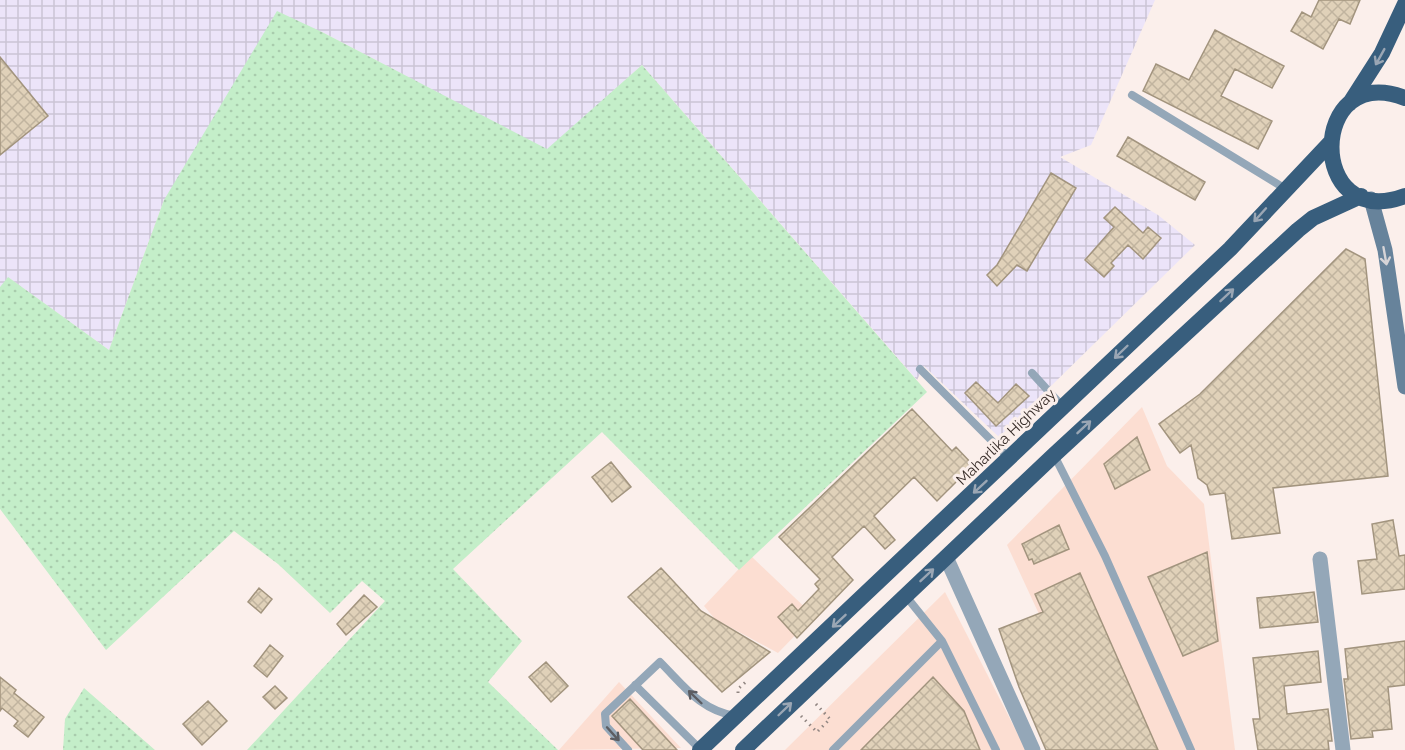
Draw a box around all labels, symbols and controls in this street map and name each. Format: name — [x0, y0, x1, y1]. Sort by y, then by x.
one-way arrow — [1374, 48, 1386, 65]
one-way arrow — [1253, 208, 1267, 223]
one-way arrow — [1380, 246, 1391, 266]
one-way arrow — [1220, 288, 1235, 302]
one-way arrow — [1114, 345, 1129, 360]
street label: Maharlika Highway — [953, 385, 1059, 489]
one-way arrow — [1076, 420, 1091, 434]
one-way arrow — [973, 480, 988, 494]
one-way arrow — [919, 568, 934, 582]
one-way arrow — [831, 614, 846, 628]
one-way arrow — [687, 690, 702, 704]
one-way arrow — [777, 702, 792, 716]
one-way arrow — [606, 726, 620, 741]

